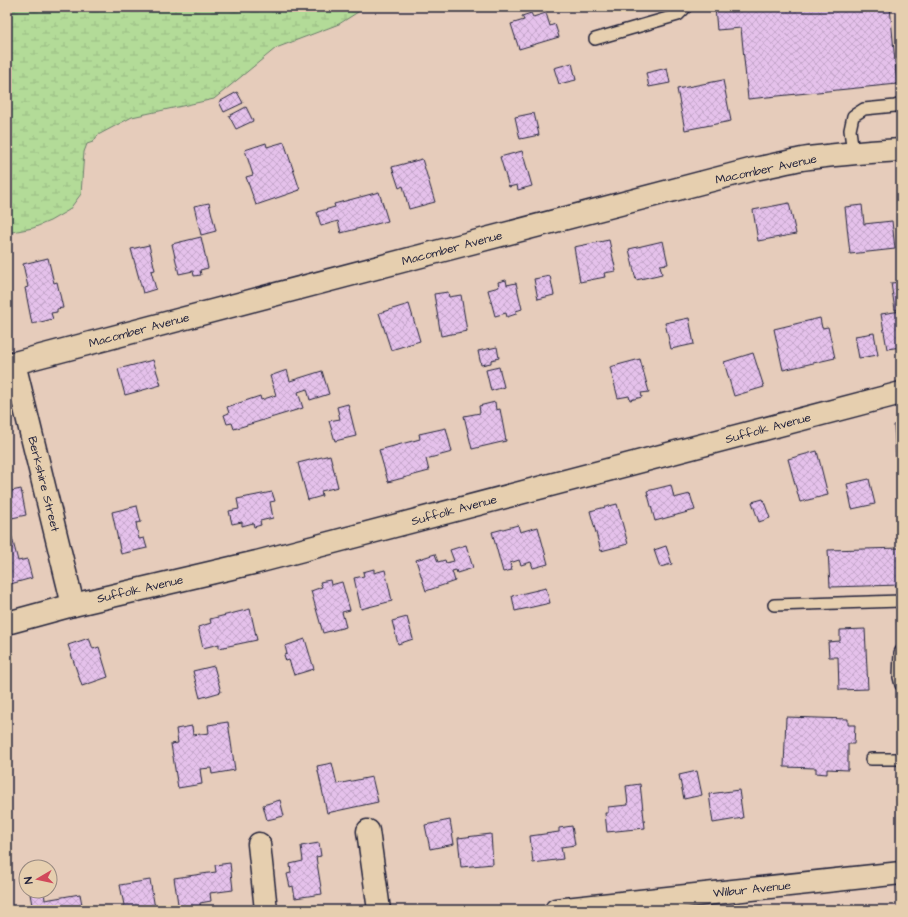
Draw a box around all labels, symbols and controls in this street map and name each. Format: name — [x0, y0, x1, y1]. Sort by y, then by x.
street label: Macomber Avenue — [714, 150, 819, 189]
street label: Macomber Avenue — [400, 227, 505, 270]
street label: Macomber Avenue — [87, 309, 192, 352]
street label: Suffolk Avenue — [723, 409, 813, 448]
street label: Berkshire Street — [23, 435, 64, 534]
street label: Suffolk Avenue — [409, 491, 499, 530]
street label: Suffolk Avenue — [95, 571, 185, 608]
north arrow — [18, 859, 58, 899]
text: N — [21, 876, 37, 885]
street label: Wilbur Avenue — [712, 877, 792, 902]

